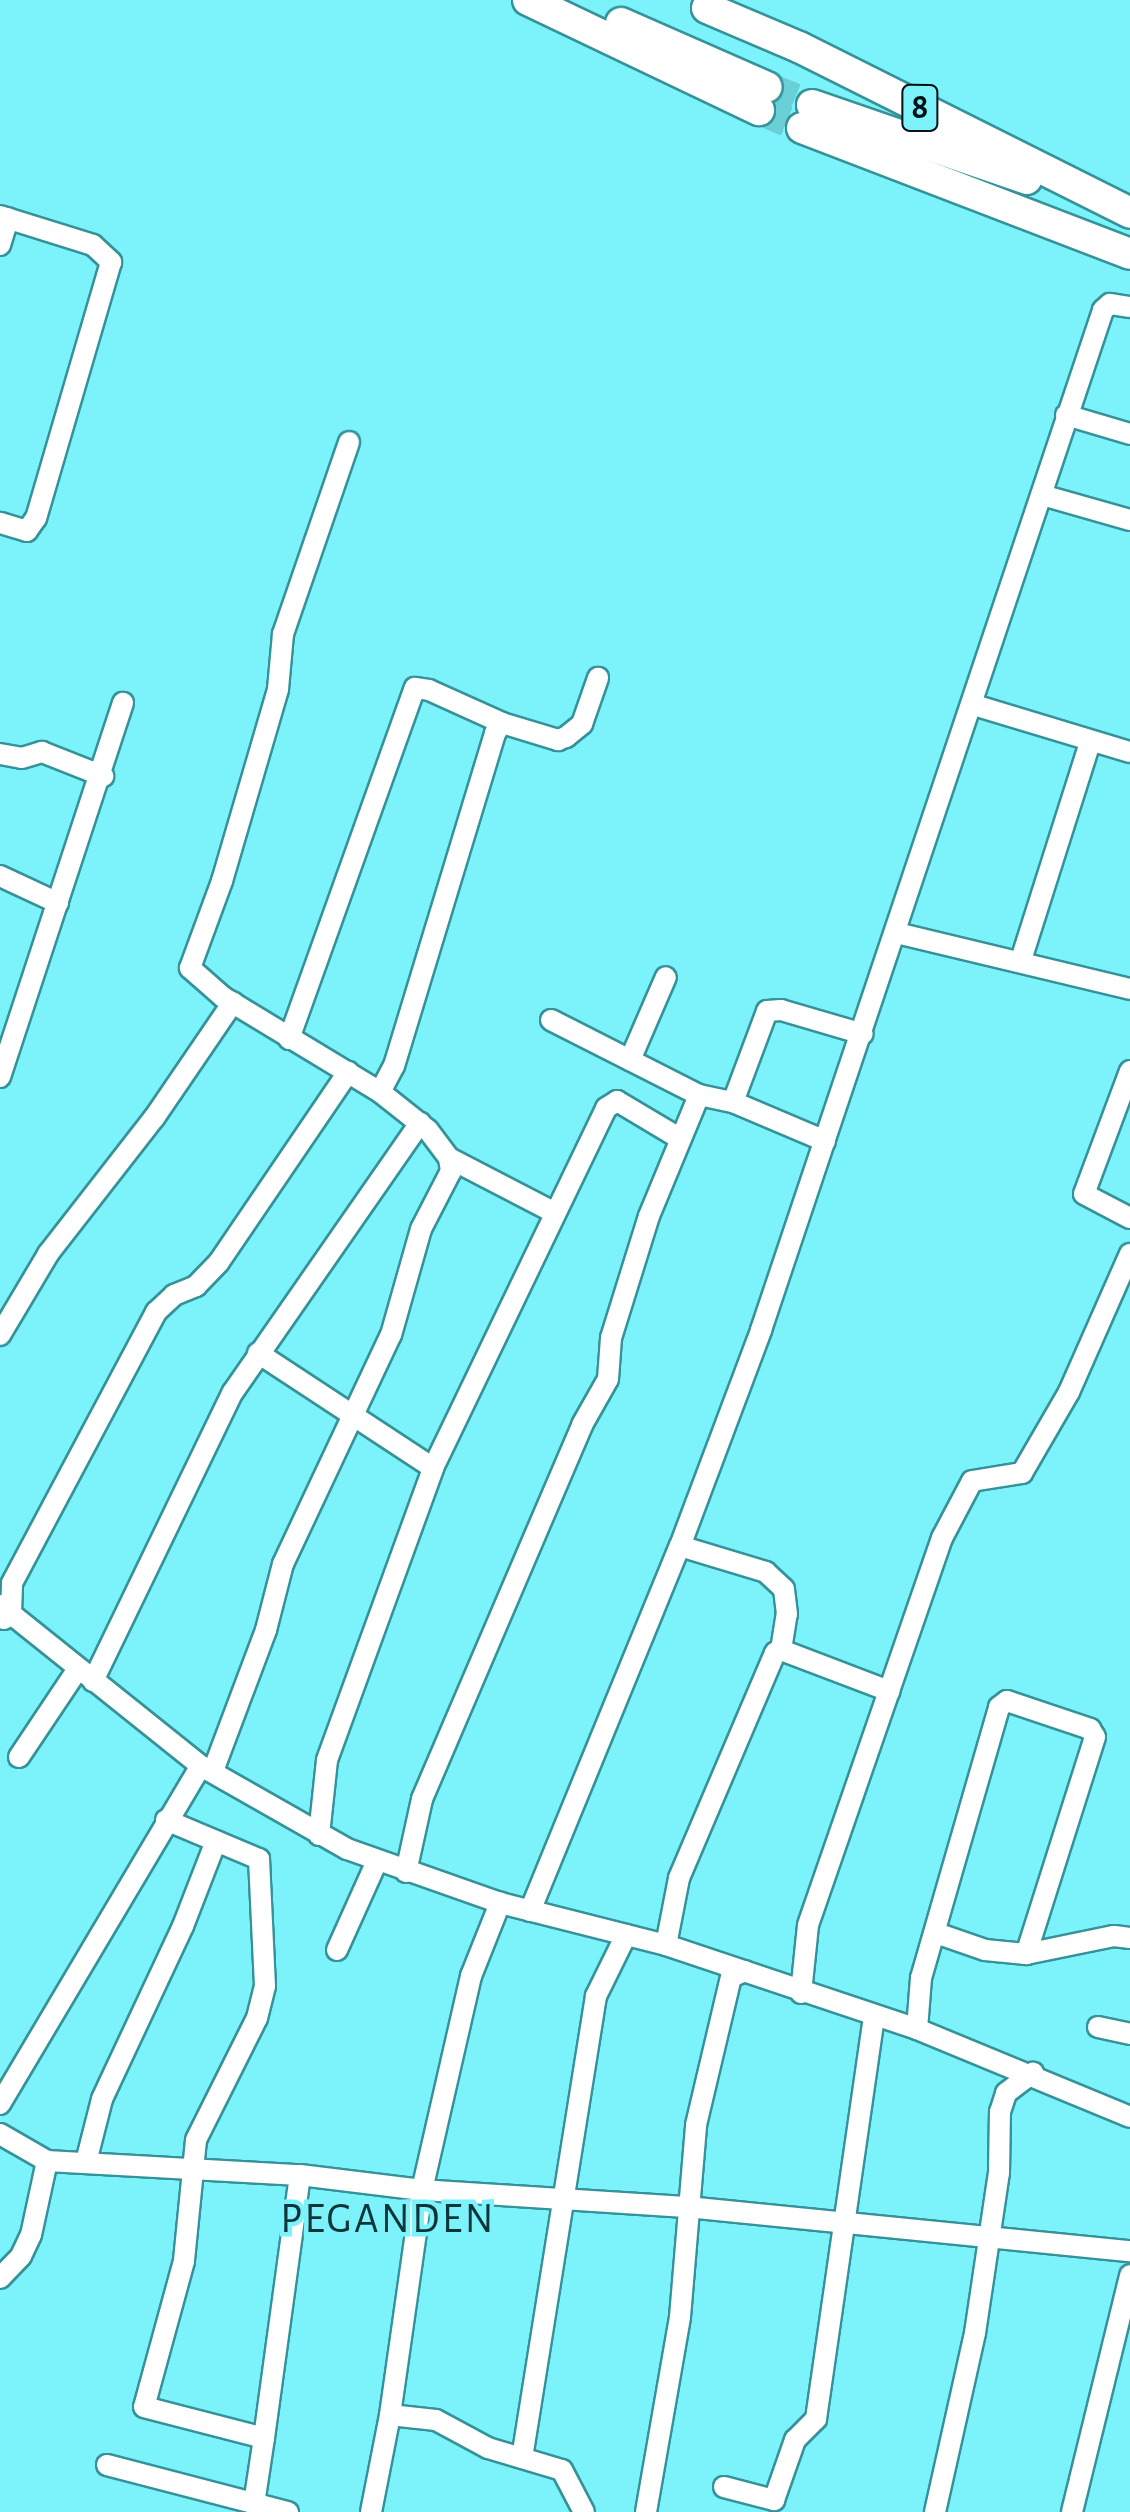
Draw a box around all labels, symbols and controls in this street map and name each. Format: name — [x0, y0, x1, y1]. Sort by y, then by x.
road number: 8 — [900, 78, 940, 138]
district label: PEGANDEN — [280, 2194, 496, 2244]

